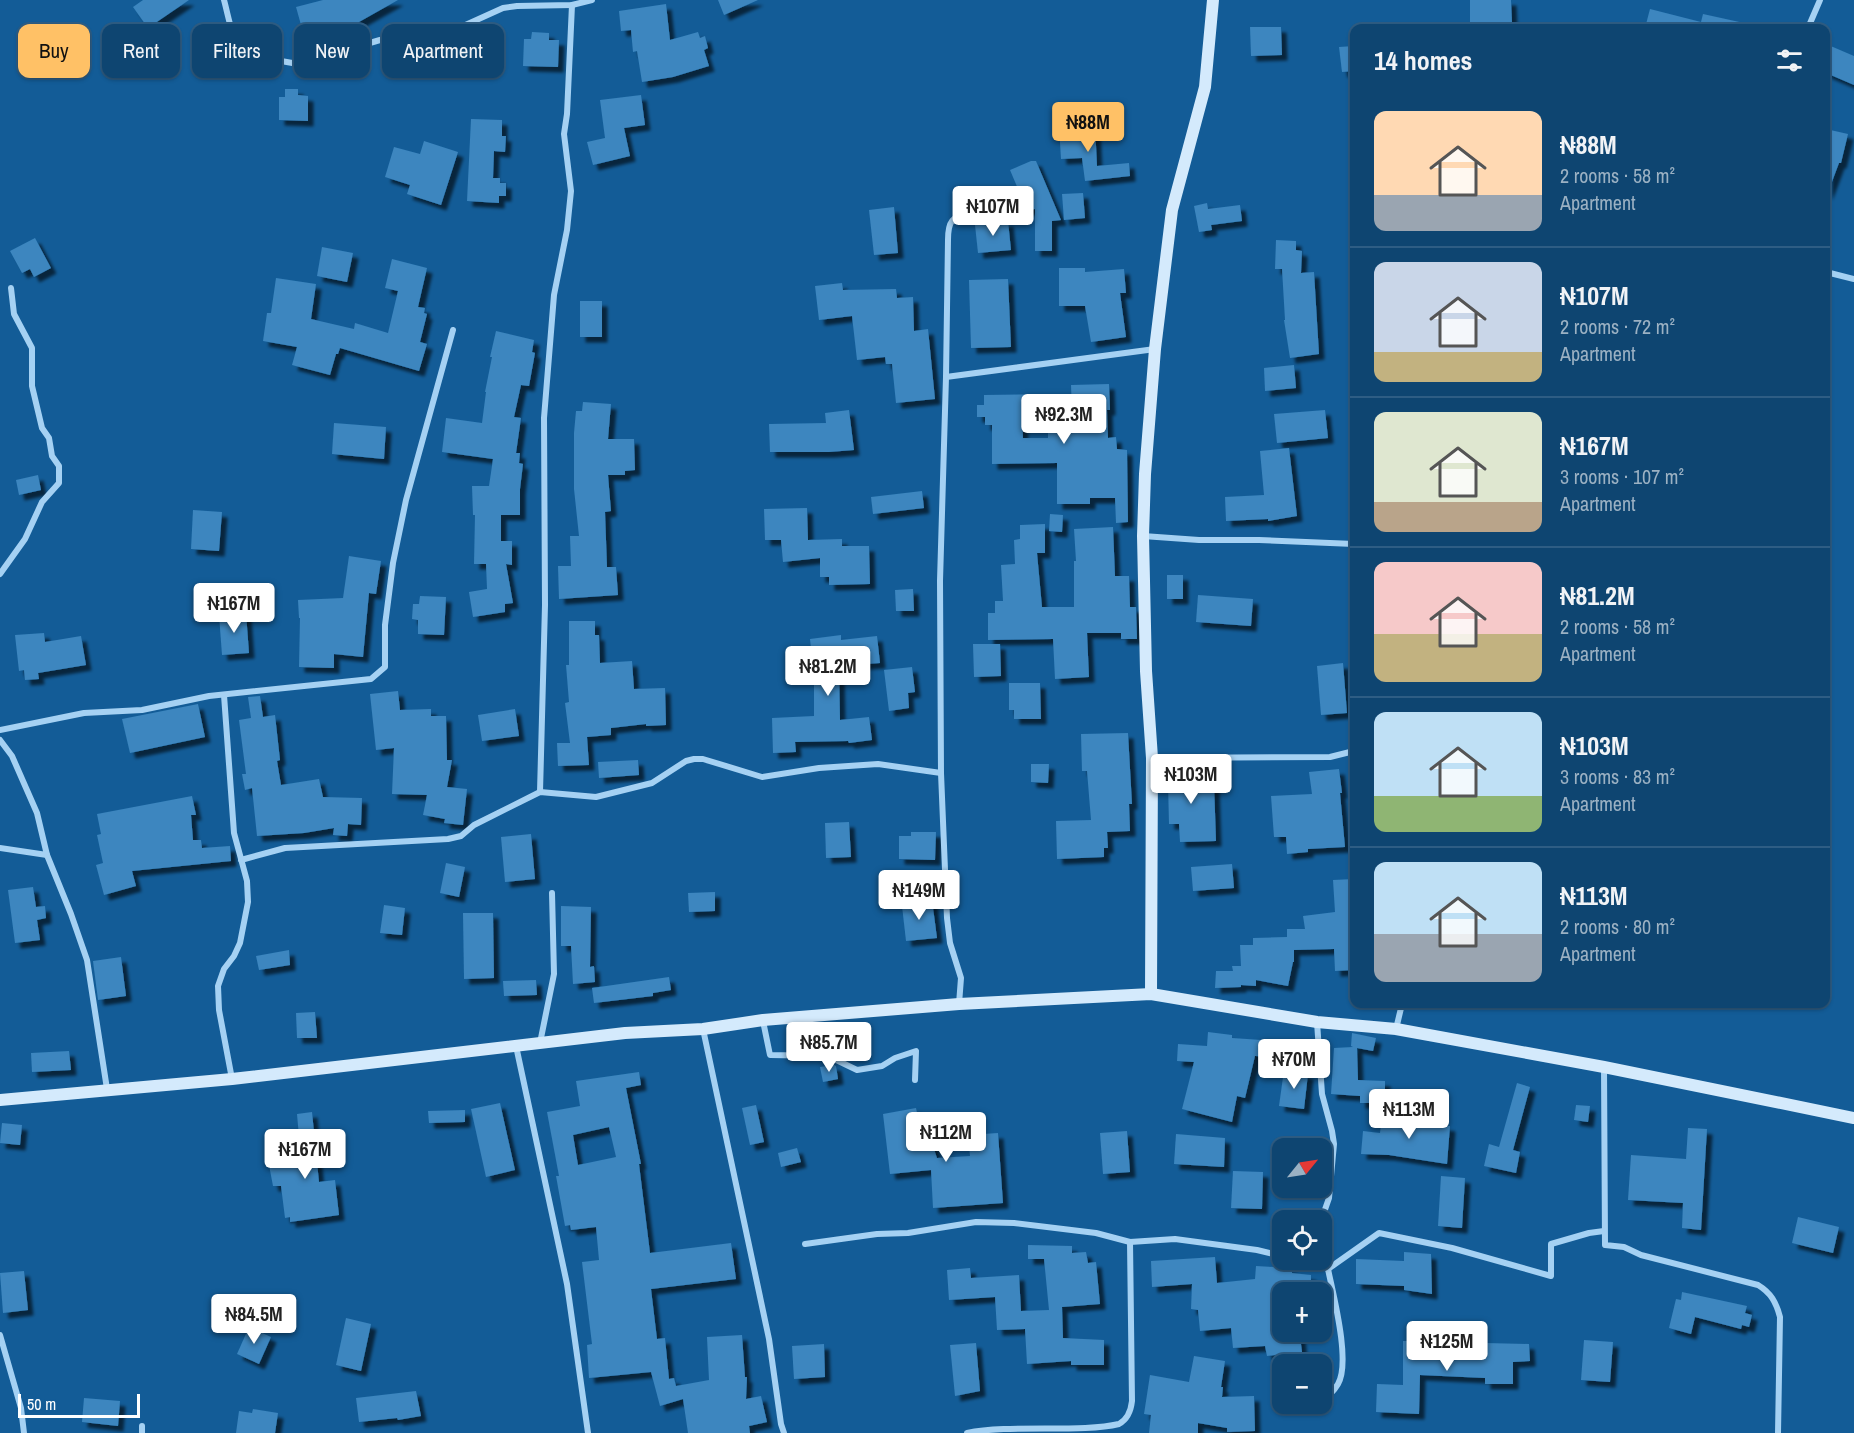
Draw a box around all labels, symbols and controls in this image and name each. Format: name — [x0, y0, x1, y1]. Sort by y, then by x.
chip: Buy — [18, 24, 90, 78]
chip: Rent — [102, 24, 180, 78]
chip: Filters — [192, 24, 282, 78]
chip: New — [294, 24, 370, 78]
chip: Apartment — [382, 24, 504, 78]
text: 14 homes — [1374, 43, 1472, 78]
icon: filters — [1773, 44, 1806, 77]
pin: ₦88M — [1052, 102, 1124, 153]
text: ₦88M — [1066, 108, 1110, 135]
text: ₦88M — [1560, 127, 1617, 162]
icon: home — [1422, 135, 1494, 207]
text: 2 rooms · 58 m² — [1560, 162, 1675, 189]
pin: ₦107M — [951, 186, 1035, 237]
text: Apartment — [1560, 189, 1636, 216]
text: ₦107M — [967, 192, 1019, 219]
text: ₦107M — [1560, 278, 1629, 313]
icon: home — [1422, 286, 1494, 358]
text: 2 rooms · 72 m² — [1560, 313, 1675, 340]
text: Apartment — [1560, 340, 1636, 367]
pin: ₦92.3M — [1015, 394, 1113, 445]
text: ₦92.3M — [1035, 400, 1093, 427]
text: ₦167M — [1560, 428, 1629, 463]
icon: home — [1422, 436, 1494, 508]
text: 3 rooms · 107 m² — [1560, 463, 1684, 490]
text: Apartment — [1560, 490, 1636, 517]
text: ₦81.2M — [1560, 578, 1635, 613]
pin: ₦167M — [192, 583, 276, 634]
icon: home — [1422, 586, 1494, 658]
text: ₦167M — [208, 589, 260, 616]
text: 2 rooms · 58 m² — [1560, 613, 1675, 640]
text: Apartment — [1560, 640, 1636, 667]
pin: ₦81.2M — [779, 646, 877, 697]
text: ₦81.2M — [799, 652, 857, 679]
text: ₦103M — [1560, 728, 1629, 763]
icon: home — [1422, 736, 1494, 808]
pin: ₦103M — [1149, 754, 1233, 805]
text: ₦103M — [1165, 760, 1217, 787]
text: 3 rooms · 83 m² — [1560, 763, 1675, 790]
text: Apartment — [1560, 790, 1636, 817]
pin: ₦149M — [877, 870, 961, 921]
text: ₦149M — [893, 876, 945, 903]
text: ₦113M — [1560, 878, 1628, 913]
icon: home — [1422, 886, 1494, 958]
text: 2 rooms · 80 m² — [1560, 913, 1675, 940]
text: Apartment — [1560, 940, 1636, 967]
pin: ₦85.7M — [780, 1022, 878, 1073]
text: ₦85.7M — [800, 1028, 858, 1055]
pin: ₦70M — [1258, 1039, 1330, 1090]
text: ₦70M — [1272, 1045, 1316, 1072]
pin: ₦113M — [1367, 1089, 1451, 1140]
text: ₦113M — [1383, 1095, 1435, 1122]
pin: ₦112M — [904, 1112, 988, 1163]
text: ₦112M — [920, 1118, 972, 1145]
pin: ₦167M — [263, 1129, 347, 1180]
text: ₦167M — [279, 1135, 331, 1162]
north arrow — [1272, 1138, 1332, 1198]
map controls — [1272, 1138, 1332, 1414]
button: locate — [1272, 1210, 1332, 1270]
button: + — [1272, 1282, 1332, 1342]
pin: ₦84.5M — [205, 1294, 303, 1345]
text: ₦84.5M — [225, 1300, 283, 1327]
pin: ₦125M — [1405, 1321, 1489, 1372]
text: ₦125M — [1421, 1327, 1473, 1354]
button: − — [1272, 1354, 1332, 1414]
scale bar — [18, 1391, 140, 1418]
text: 50 m — [27, 1393, 56, 1415]

